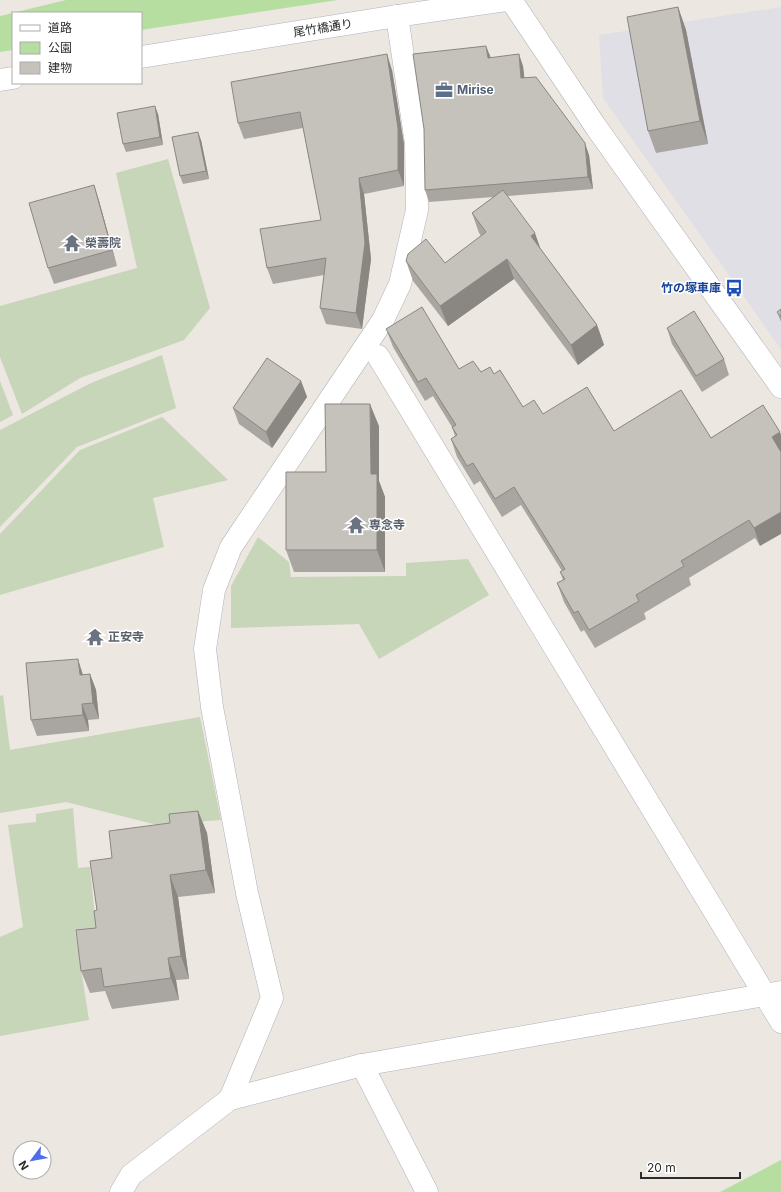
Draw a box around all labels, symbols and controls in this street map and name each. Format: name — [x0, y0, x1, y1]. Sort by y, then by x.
legend — [12, 12, 142, 84]
street label: 尾竹橋通り — [292, 15, 354, 40]
text: 道路 — [48, 20, 72, 35]
text: 公園 — [48, 40, 72, 55]
text: 建物 — [48, 60, 72, 75]
office icon: Mirise — [434, 80, 454, 100]
place label: Mirise — [457, 82, 494, 97]
temple icon: 榮壽院 — [62, 233, 82, 253]
place label: 榮壽院 — [85, 235, 121, 250]
bus stop icon: 竹の塚車庫 — [724, 278, 744, 298]
place label: 竹の塚車庫 — [661, 280, 721, 295]
temple icon: 専念寺 — [346, 515, 366, 535]
place label: 専念寺 — [369, 517, 405, 532]
temple icon: 正安寺 — [85, 627, 105, 647]
place label: 正安寺 — [108, 629, 144, 644]
north arrow — [12, 1140, 52, 1180]
scale bar — [641, 1154, 740, 1180]
text: N — [15, 1158, 32, 1173]
text: 20 m — [647, 1160, 676, 1175]

